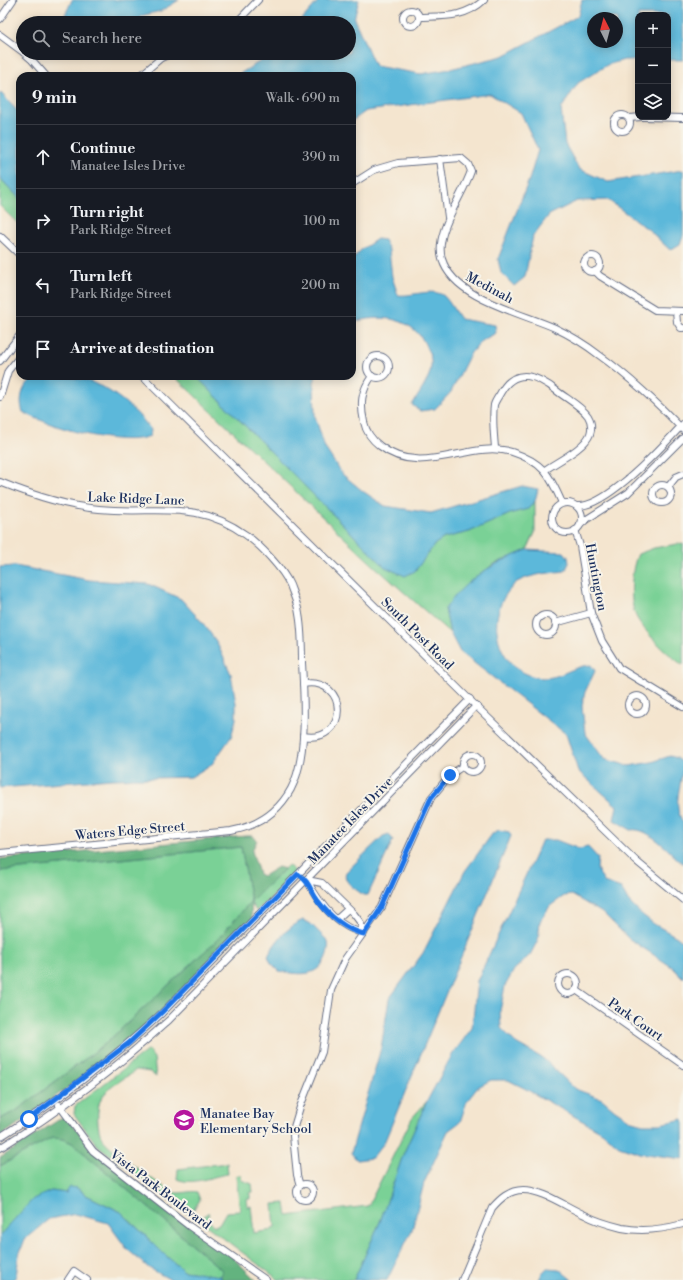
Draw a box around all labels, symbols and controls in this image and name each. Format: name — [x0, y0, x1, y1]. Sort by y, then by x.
north arrow — [587, 12, 623, 48]
map controls — [635, 12, 671, 120]
button: + — [635, 12, 671, 48]
search box — [16, 16, 356, 60]
icon: search — [30, 27, 52, 49]
text: Search here — [62, 29, 142, 48]
button: − — [635, 48, 671, 84]
button: layers — [635, 84, 671, 120]
text: 9 min — [32, 87, 77, 109]
text: Walk · 690 m — [266, 90, 340, 106]
text: Continue — [70, 139, 135, 158]
icon: ahead — [32, 146, 54, 168]
text: 390 m — [302, 149, 340, 165]
text: Manatee Isles Drive — [70, 158, 185, 174]
text: Turn right — [70, 203, 144, 222]
icon: right — [32, 210, 54, 232]
text: 100 m — [304, 213, 340, 229]
text: Park Ridge Street — [70, 222, 172, 238]
text: Turn left — [70, 267, 132, 286]
street label: Medinah — [463, 269, 516, 307]
icon: left — [32, 274, 54, 296]
text: 200 m — [301, 277, 340, 293]
text: Park Ridge Street — [70, 286, 172, 302]
icon: arrive — [32, 338, 54, 360]
text: Arrive at destination — [70, 339, 214, 358]
street label: Lake Ridge Lane — [87, 489, 185, 509]
street label: Huntington — [582, 542, 610, 613]
street label: South Post Road — [378, 594, 457, 674]
route end — [441, 766, 459, 784]
street label: Manatee Isles Drive — [305, 773, 397, 868]
street label: Waters Edge Street — [74, 818, 186, 844]
street label: Park Court — [605, 995, 667, 1045]
place label: Manatee Bay Elementary School — [200, 1106, 312, 1137]
school or university icon: Manatee Bay Elementary School — [171, 1107, 197, 1133]
route start — [20, 1110, 38, 1128]
street label: Vista Park Boulevard — [106, 1146, 215, 1233]

